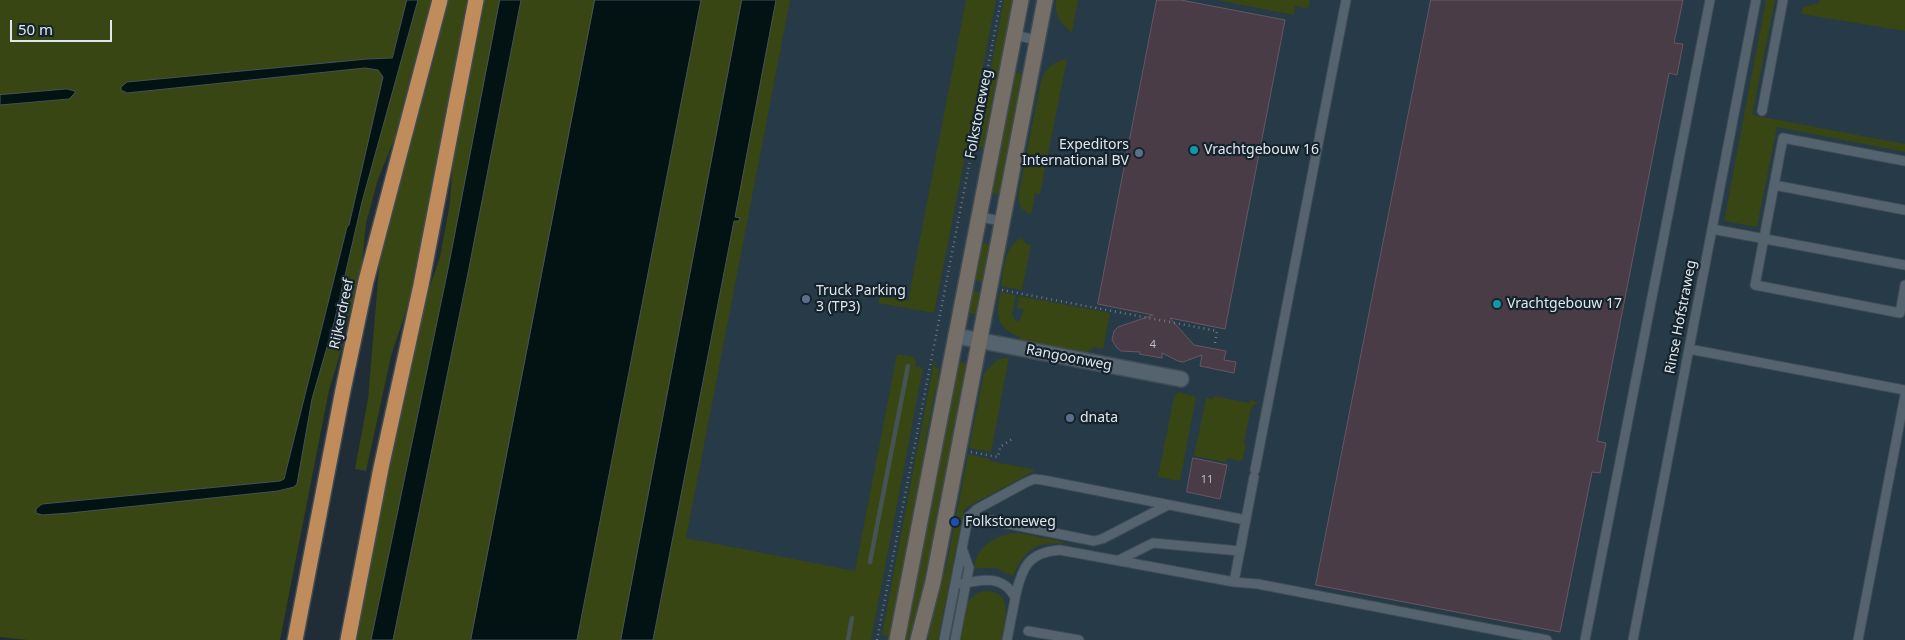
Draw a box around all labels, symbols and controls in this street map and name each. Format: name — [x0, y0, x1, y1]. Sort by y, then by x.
scale bar — [12, 10, 115, 42]
text: 50 m — [18, 19, 53, 39]
street label: Folkstoneweg — [962, 68, 996, 160]
place label: Expeditors International BV — [1022, 137, 1129, 170]
place label: Vrachtgebouw 16 — [1204, 142, 1319, 158]
marker: Vrachtgebouw 16 — [1188, 144, 1200, 156]
marker: Expeditors International BV — [1133, 147, 1145, 159]
street label: Rinse Hofstraweg — [1662, 259, 1700, 375]
street label: Rijkerdreef — [326, 277, 358, 351]
place label: Truck Parking 3 (TP3) — [816, 283, 906, 316]
marker: Truck Parking 3 (TP3) — [800, 293, 812, 305]
place label: Vrachtgebouw 17 — [1507, 296, 1622, 312]
marker: Vrachtgebouw 17 — [1491, 298, 1503, 310]
house number: 4 — [1150, 338, 1156, 352]
street label: Rangoonweg — [1025, 341, 1113, 375]
place label: dnata — [1080, 410, 1118, 426]
marker: dnata — [1064, 412, 1076, 424]
house number: 11 — [1201, 473, 1213, 487]
place label: Folkstoneweg — [965, 514, 1056, 530]
marker: Folkstoneweg — [949, 516, 961, 528]

